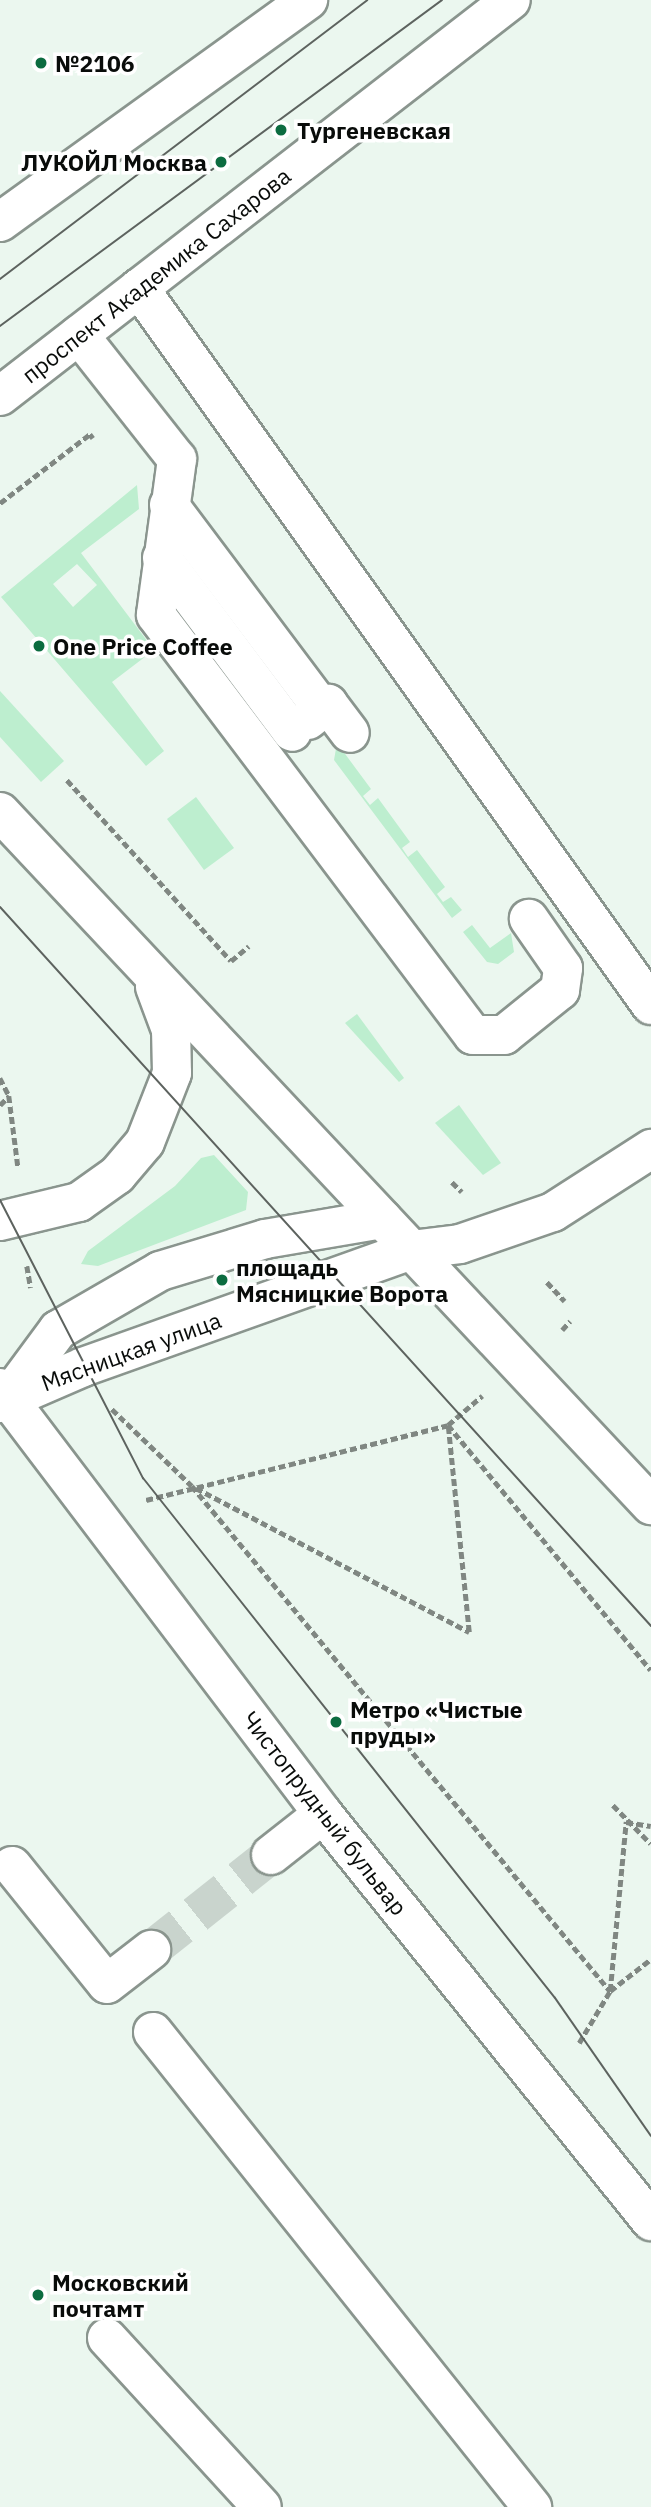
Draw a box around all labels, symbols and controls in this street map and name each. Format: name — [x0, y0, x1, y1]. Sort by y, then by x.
place label: №2106 — [55, 49, 135, 77]
marker: №2106 — [33, 55, 49, 71]
place label: Тургеневская — [297, 116, 451, 144]
marker: Тургеневская — [271, 120, 291, 140]
place label: ЛУКОЙЛ Москва — [21, 148, 207, 176]
marker: ЛУКОЙЛ Москва — [213, 154, 229, 170]
street label: проспект Академика Сахарова — [16, 161, 296, 389]
place label: One Price Coffee — [53, 632, 233, 660]
marker: One Price Coffee — [31, 638, 47, 654]
place label: площадь Мясницкие Ворота — [236, 1253, 448, 1307]
marker: площадь Мясницкие Ворота — [214, 1272, 230, 1288]
street label: Мясницкая улица — [37, 1306, 225, 1396]
place label: Метро «Чистые пруды» — [350, 1695, 523, 1749]
street label: Чистопрудный бульвар — [237, 1706, 413, 1920]
marker: Метро «Чистые пруды» — [328, 1714, 344, 1730]
place label: Московский почтамт — [52, 2268, 189, 2322]
marker: Московский почтамт — [30, 2287, 46, 2303]

